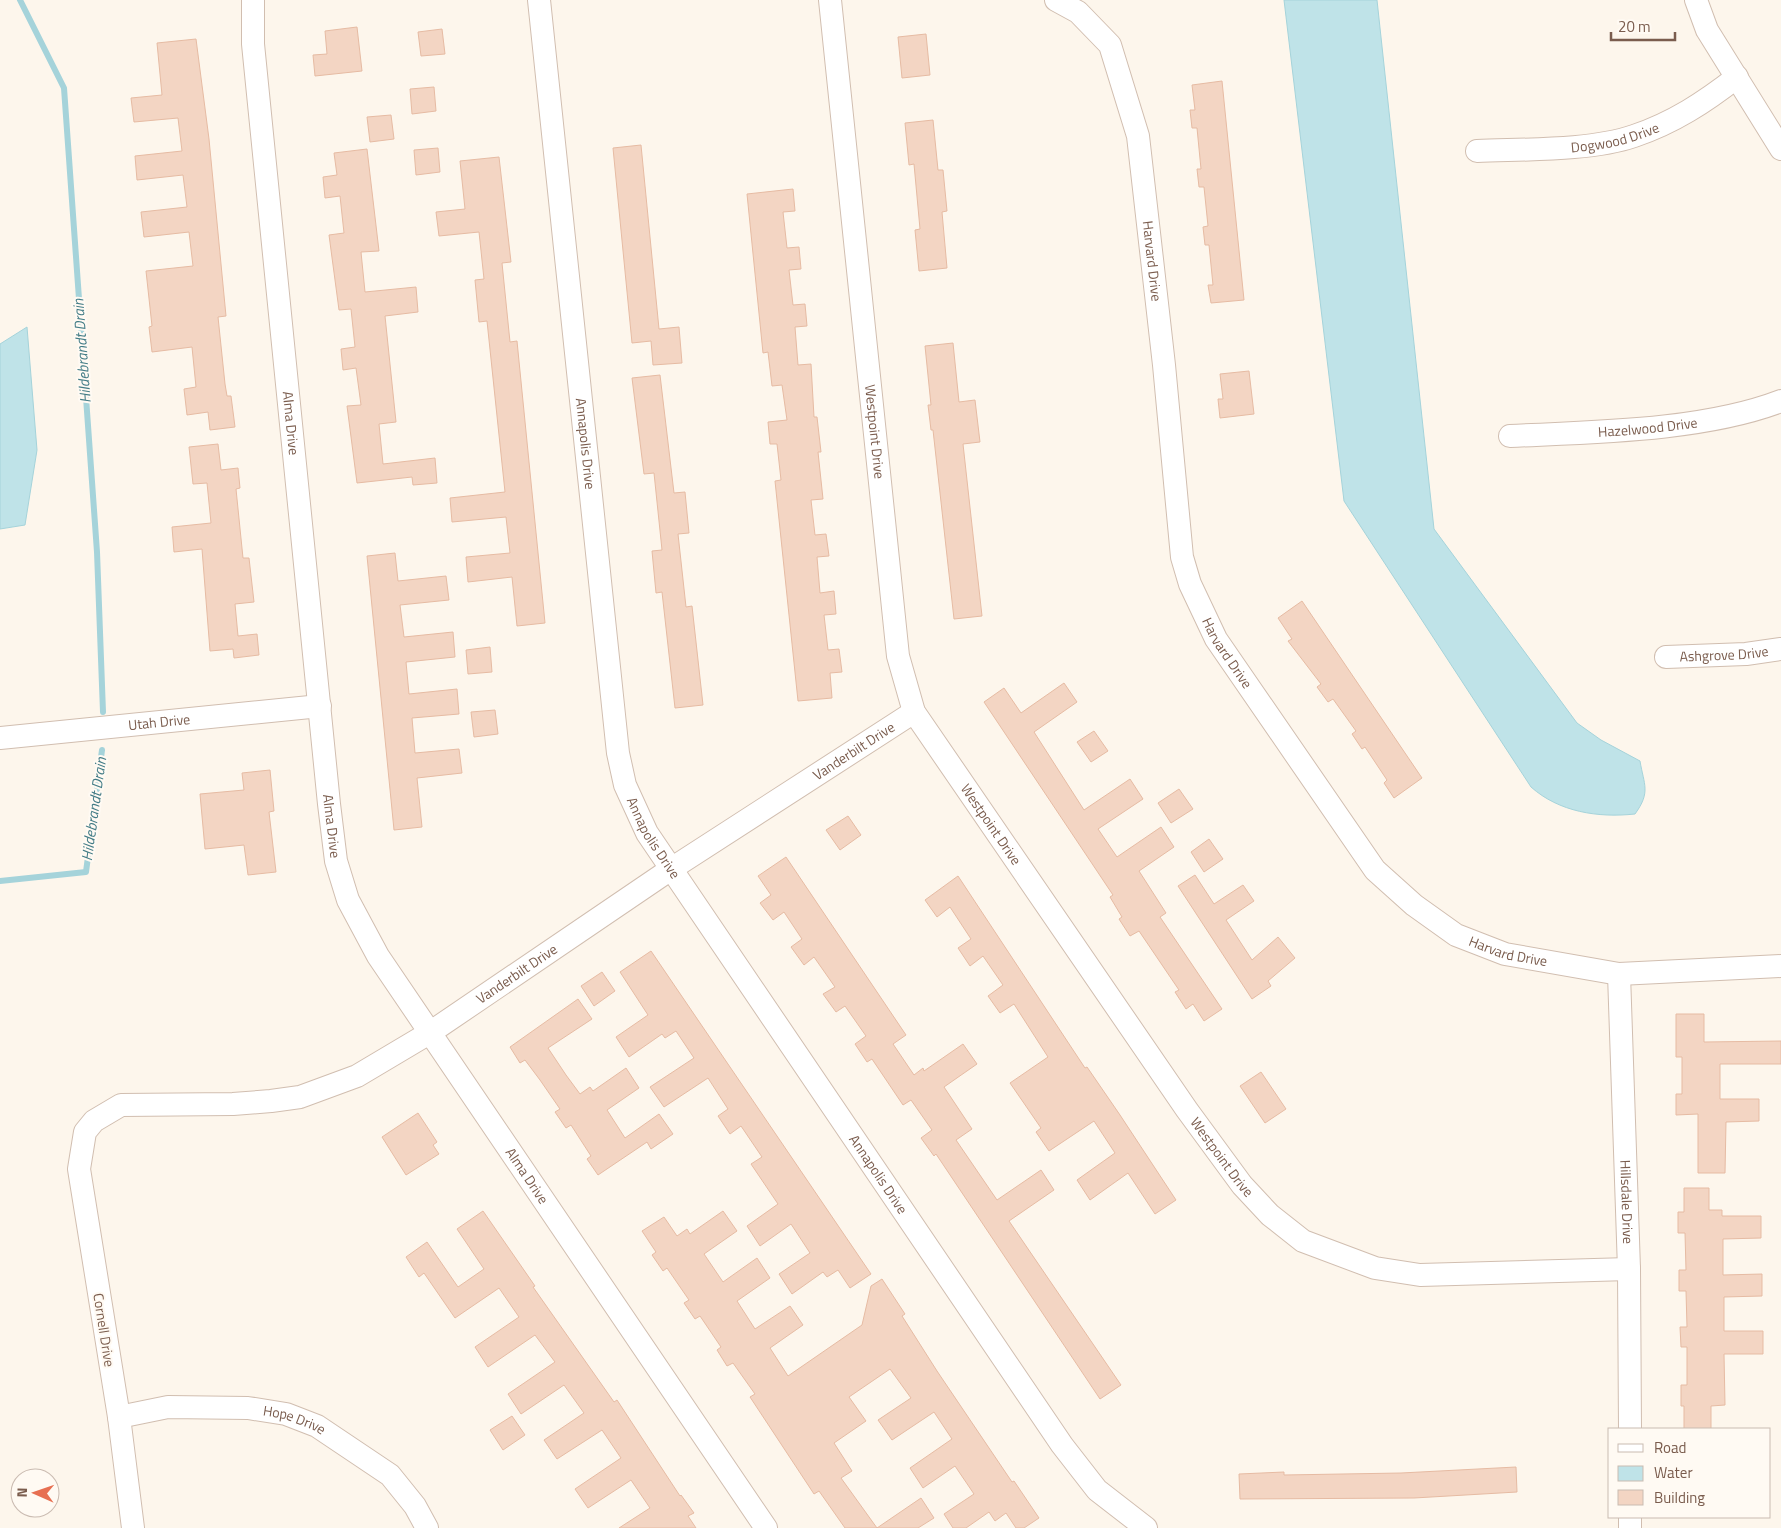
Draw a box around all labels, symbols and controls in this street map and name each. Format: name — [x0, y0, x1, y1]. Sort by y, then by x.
scale bar — [1611, 10, 1675, 42]
text: 20 m — [1618, 15, 1651, 38]
street label: Dogwood Drive — [1570, 116, 1662, 157]
street label: Harvard Drive — [1138, 220, 1168, 302]
water label: Hildebrandt Drain — [66, 298, 97, 404]
street label: Westpoint Drive — [860, 383, 891, 480]
street label: Alma Drive — [278, 390, 305, 456]
street label: Annapolis Drive — [571, 397, 601, 490]
street label: Hazelwood Drive — [1597, 411, 1699, 442]
street label: Harvard Drive — [1197, 614, 1258, 692]
street label: Ashgrove Drive — [1679, 640, 1770, 666]
street label: Utah Drive — [127, 708, 191, 735]
street label: Vanderbilt Drive — [808, 716, 899, 785]
water label: Hildebrandt Drain — [75, 755, 112, 862]
street label: Westpoint Drive — [956, 779, 1027, 869]
street label: Alma Drive — [318, 793, 347, 859]
street label: Annapolis Drive — [622, 793, 686, 883]
street label: Harvard Drive — [1466, 930, 1549, 971]
street label: Vanderbilt Drive — [472, 938, 561, 1008]
street label: Westpoint Drive — [1186, 1113, 1259, 1201]
street label: Annapolis Drive — [844, 1130, 913, 1218]
street label: Alma Drive — [501, 1143, 554, 1208]
street label: Hillsdale Drive — [1615, 1160, 1639, 1244]
street label: Cornell Drive — [88, 1292, 121, 1368]
street label: Hope Drive — [262, 1400, 330, 1439]
legend — [1608, 1428, 1771, 1518]
text: Road — [1654, 1436, 1686, 1459]
text: Water — [1654, 1461, 1693, 1484]
north arrow — [10, 1468, 60, 1518]
text: Building — [1654, 1486, 1705, 1509]
text: N — [11, 1487, 32, 1498]

